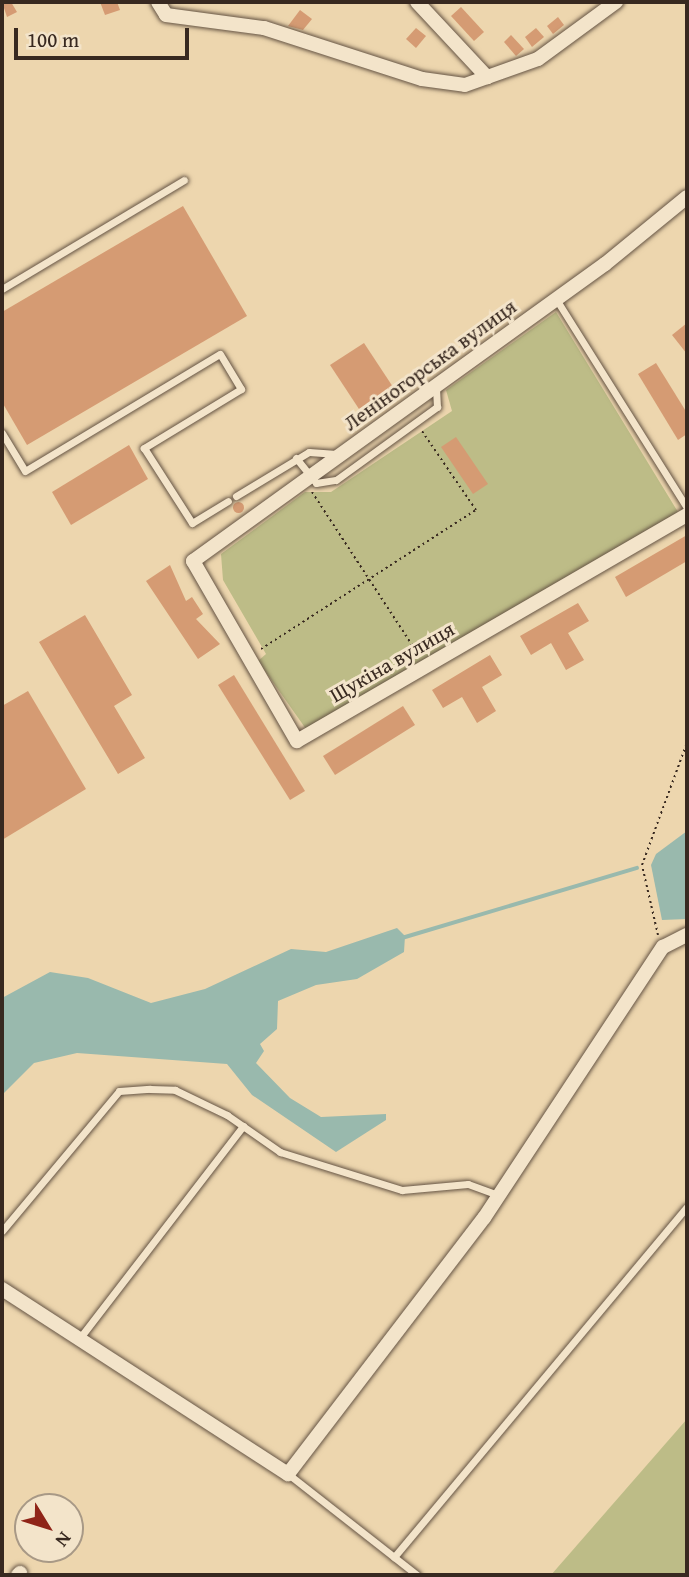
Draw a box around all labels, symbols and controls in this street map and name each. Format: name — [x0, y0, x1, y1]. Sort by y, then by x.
scale bar — [18, 14, 192, 58]
text: 100 m — [27, 24, 79, 55]
street label: Леніногорська вулиця — [339, 294, 521, 436]
street label: Щукіна вулиця — [325, 616, 459, 708]
north arrow — [14, 1493, 84, 1563]
text: N — [49, 1526, 79, 1553]

